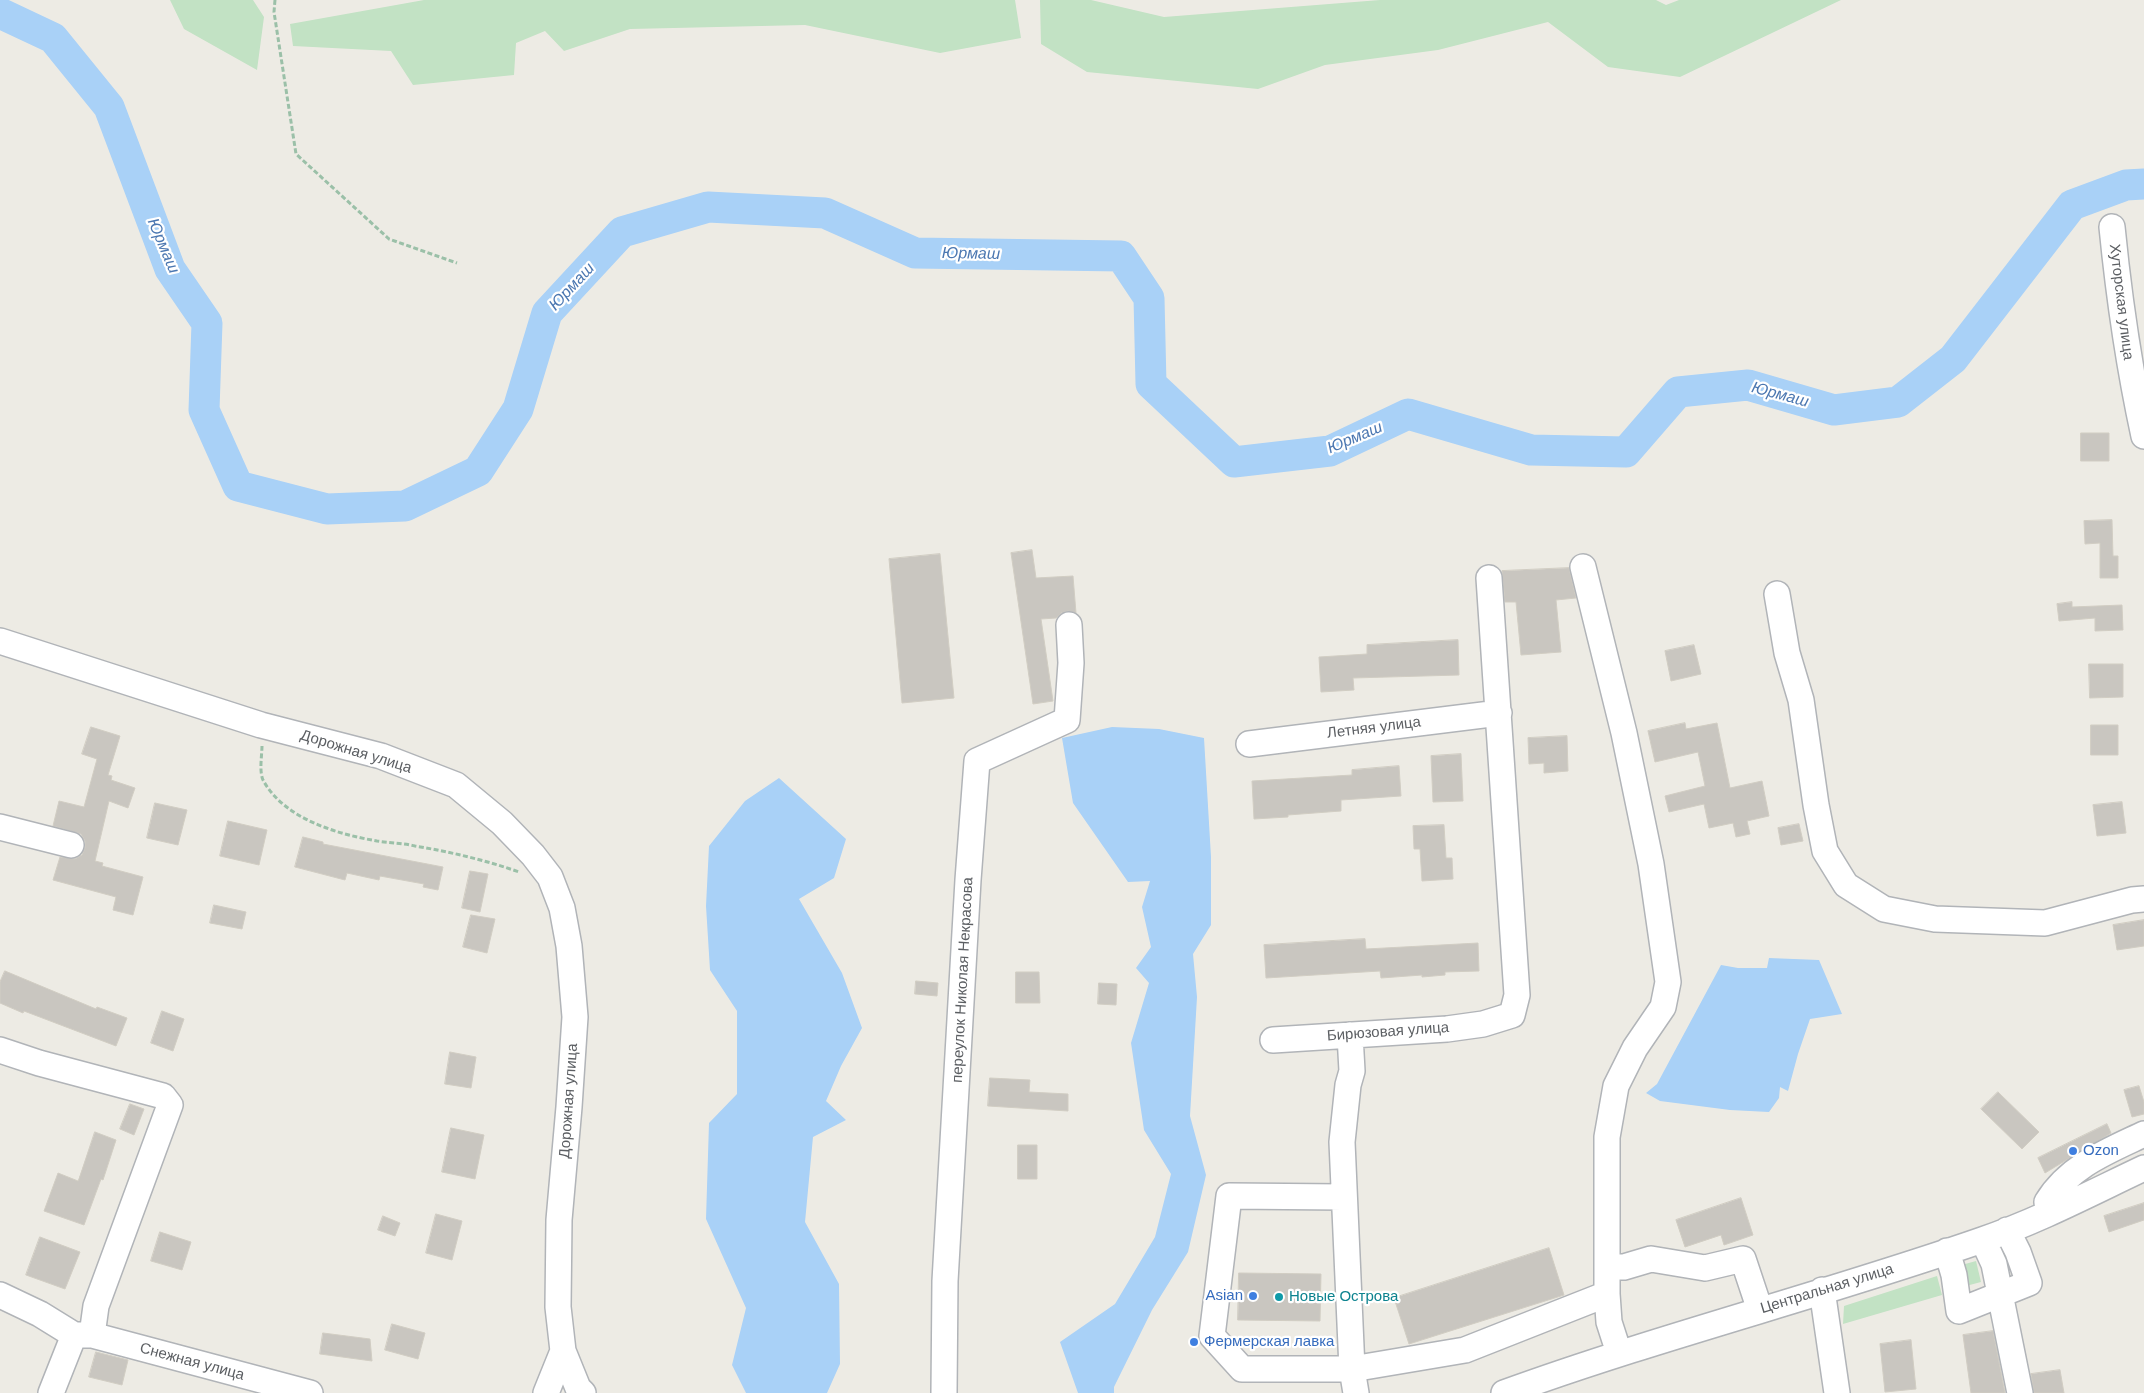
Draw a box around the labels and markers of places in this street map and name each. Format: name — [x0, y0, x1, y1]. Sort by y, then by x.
place label: Ozon — [2083, 1142, 2119, 1160]
marker: Ozon — [2067, 1145, 2079, 1157]
place label: Asian — [1205, 1287, 1243, 1305]
place label: Новые Острова — [1289, 1288, 1398, 1306]
marker: Asian — [1247, 1290, 1259, 1302]
marker: Новые Острова — [1273, 1291, 1285, 1303]
place label: Фермерская лавка — [1204, 1333, 1334, 1351]
marker: Фермерская лавка — [1188, 1336, 1200, 1348]

